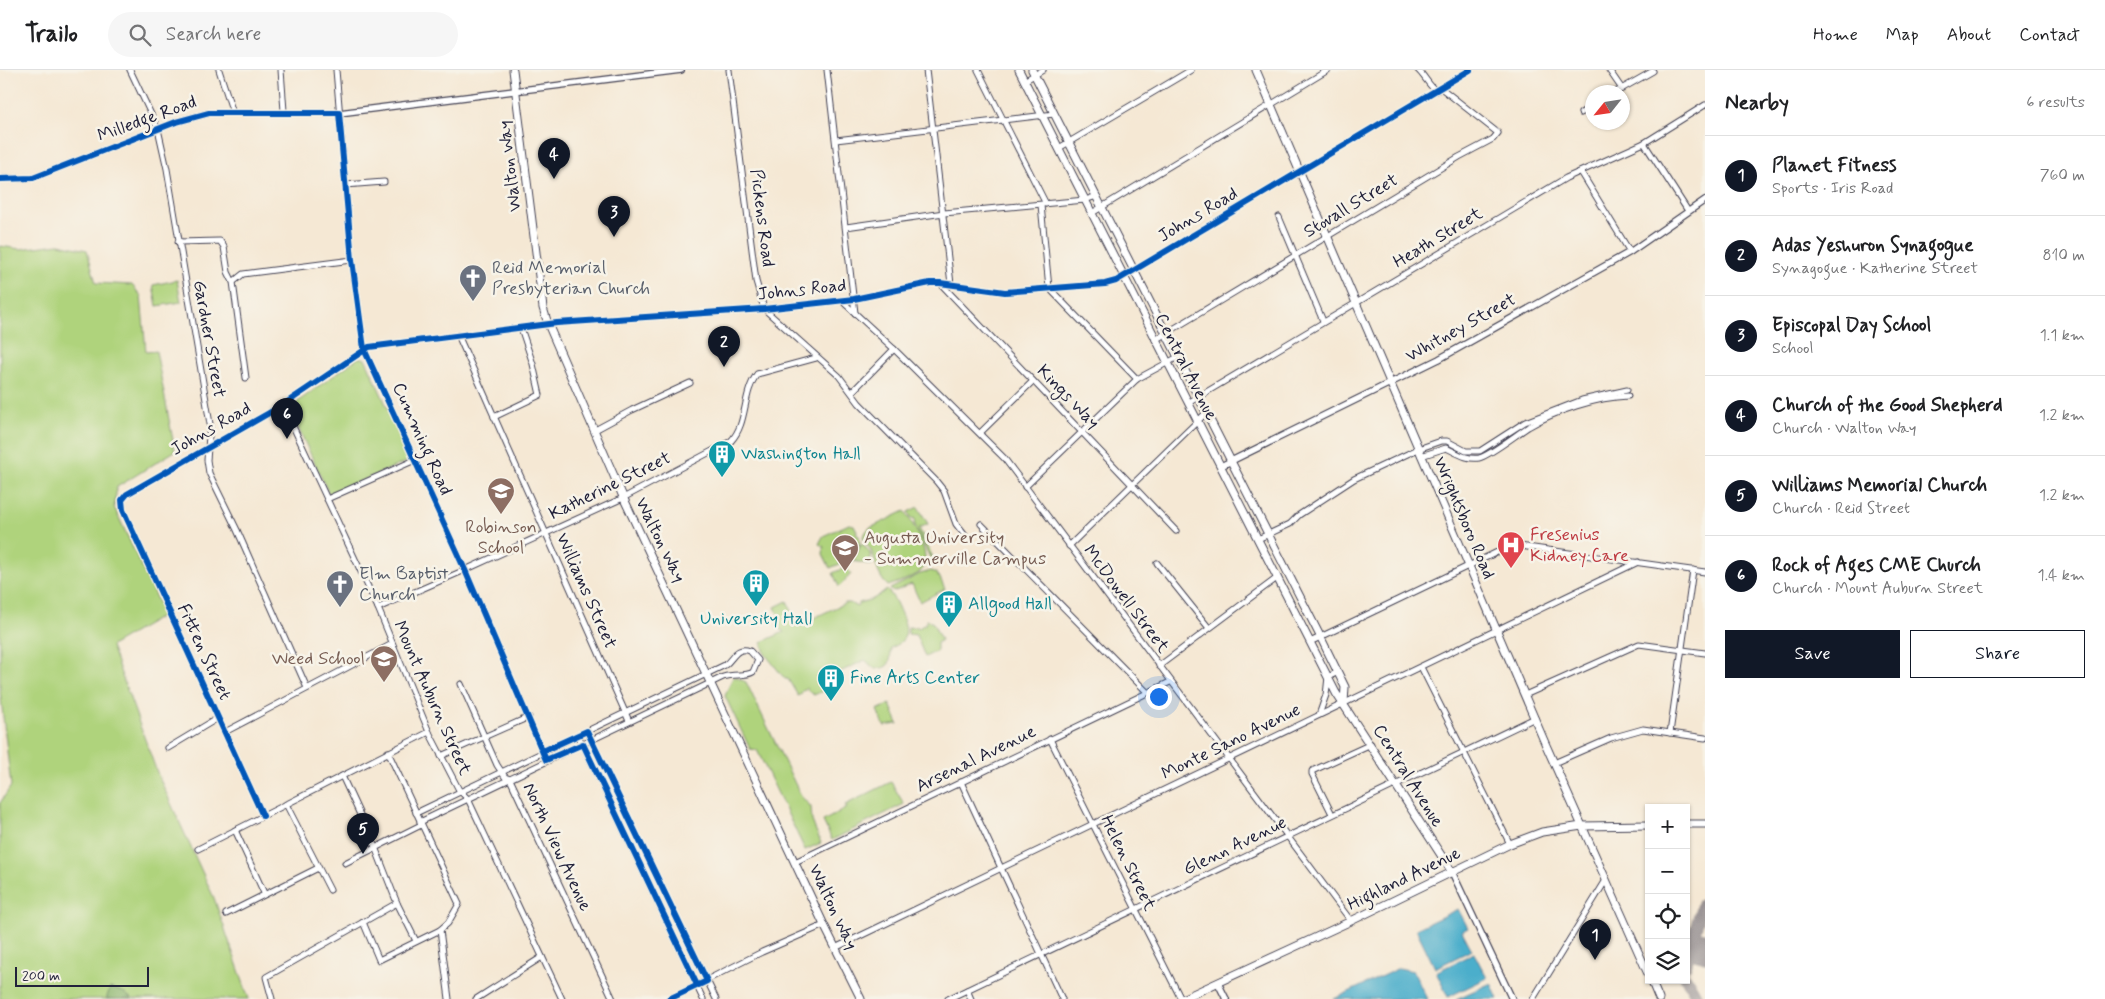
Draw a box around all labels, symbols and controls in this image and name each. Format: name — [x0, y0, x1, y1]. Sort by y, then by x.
search box — [108, 12, 458, 57]
text: Trailo — [25, 19, 78, 50]
icon: search — [126, 21, 154, 49]
text: Search here — [166, 22, 261, 47]
text: Home — [1813, 23, 1858, 47]
text: Map — [1886, 23, 1919, 47]
text: About — [1947, 23, 1991, 47]
text: Contact — [2019, 23, 2080, 47]
north arrow — [1585, 85, 1630, 130]
text: Nearby — [1725, 89, 1789, 117]
street label: Milledge Road — [94, 90, 200, 150]
text: 6 results — [2026, 92, 2085, 113]
street label: Walton Way — [492, 119, 528, 213]
pin: 4 — [538, 138, 570, 179]
text: Planet Fitness — [1772, 153, 1897, 178]
text: 1 — [1737, 165, 1745, 186]
text: 760 m — [2040, 165, 2085, 186]
street label: Pickens Road — [744, 168, 780, 268]
street label: Stovall Street — [1299, 168, 1403, 244]
text: Sports · Iris Road — [1772, 178, 1893, 199]
street label: Johns Road — [1154, 182, 1242, 248]
pin: 3 — [598, 196, 630, 237]
street label: Heath Street — [1389, 202, 1488, 274]
text: Adas Yeshuron Synagogue — [1772, 233, 1974, 258]
text: 2 — [1737, 245, 1745, 266]
text: 810 m — [2042, 245, 2085, 266]
place label: Reid Memorial Presbyterian Church — [492, 256, 650, 301]
text: Synagogue · Katherine Street — [1772, 258, 1978, 279]
church icon: Reid Memorial Presbyterian Church — [458, 263, 488, 302]
street label: Johns Road — [756, 273, 848, 307]
street label: Gardner Street — [187, 278, 231, 400]
street label: Whitney Street — [1402, 288, 1520, 368]
street label: Central Avenue — [1149, 309, 1223, 425]
text: Episcopal Day School — [1772, 313, 1931, 338]
text: 3 — [1737, 325, 1745, 346]
text: 1.1 km — [2040, 325, 2085, 346]
pin: 2 — [708, 326, 740, 367]
text: School — [1772, 338, 1813, 359]
street label: Kings Way — [1031, 360, 1105, 435]
street label: Cumming Road — [385, 379, 458, 500]
text: Church of the Good Shepherd — [1772, 393, 2003, 418]
street label: Johns Road — [166, 396, 256, 462]
pin: 6 — [271, 398, 303, 439]
text: 4 — [1736, 405, 1746, 426]
text: 1.2 km — [2039, 405, 2085, 426]
text: Church · Walton Way — [1772, 418, 1916, 439]
building icon: Washington Hall — [707, 439, 737, 478]
place label: Washington Hall — [741, 442, 861, 468]
street label: Katherine Street — [545, 446, 675, 526]
street label: Wrightsboro Road — [1426, 453, 1501, 583]
text: Williams Memorial Church — [1772, 473, 1987, 498]
school or university icon: Robinson School — [486, 476, 516, 515]
text: 5 — [1736, 485, 1746, 506]
text: 1.2 km — [2039, 485, 2085, 506]
street label: Walton Way — [629, 493, 691, 587]
text: Church · Reid Street — [1772, 498, 1910, 519]
place label: Robinson School — [465, 515, 537, 560]
place label: Fresenius Kidney Care — [1530, 523, 1629, 568]
place label: Augusta University - Summerville Campus — [864, 526, 1046, 571]
street label: Williams Street — [550, 529, 622, 653]
hospital icon: Fresenius Kidney Care — [1496, 530, 1526, 569]
school or university icon: Augusta University - Summerville Campus — [830, 533, 860, 572]
street label: McDowell Street — [1077, 540, 1175, 658]
text: Rock of Ages CME Church — [1772, 553, 1981, 578]
place label: Elm Baptist Church — [359, 562, 449, 607]
text: 6 — [1737, 565, 1745, 586]
text: 1.4 km — [2038, 565, 2085, 586]
building icon: University Hall — [741, 568, 771, 607]
church icon: Elm Baptist Church — [325, 569, 355, 608]
text: Church · Mount Auburn Street — [1772, 578, 1983, 599]
building icon: Allgood Hall — [934, 589, 964, 628]
place label: Allgood Hall — [968, 592, 1052, 617]
street label: Fitten Street — [171, 600, 237, 704]
place label: University Hall — [700, 607, 812, 631]
street label: Mount Auburn Street — [387, 617, 477, 779]
button: Save — [1725, 630, 1900, 678]
button: Share — [1910, 630, 2085, 678]
school or university icon: Weed School — [369, 644, 399, 683]
place label: Weed School — [272, 647, 365, 671]
building icon: Fine Arts Center — [816, 663, 846, 702]
place label: Fine Arts Center — [850, 666, 980, 690]
your location — [1146, 684, 1172, 710]
street label: Monte Sano Avenue — [1157, 698, 1305, 786]
street label: Arsenal Avenue — [912, 719, 1040, 798]
street label: Central Avenue — [1367, 720, 1449, 832]
street label: North View Avenue — [517, 779, 597, 915]
map controls — [1645, 804, 1690, 984]
button: + — [1645, 804, 1690, 849]
street label: Helen Street — [1094, 811, 1162, 915]
street label: Glenn Avenue — [1179, 811, 1291, 881]
pin: 5 — [347, 813, 379, 854]
street label: Highland Avenue — [1343, 841, 1466, 919]
button: − — [1645, 849, 1690, 894]
street label: Walton Way — [803, 860, 863, 954]
button: locate — [1645, 894, 1690, 939]
pin: 1 — [1579, 919, 1611, 960]
button: layers — [1645, 939, 1690, 984]
scale bar — [15, 964, 149, 987]
text: 200 m — [22, 967, 60, 985]

